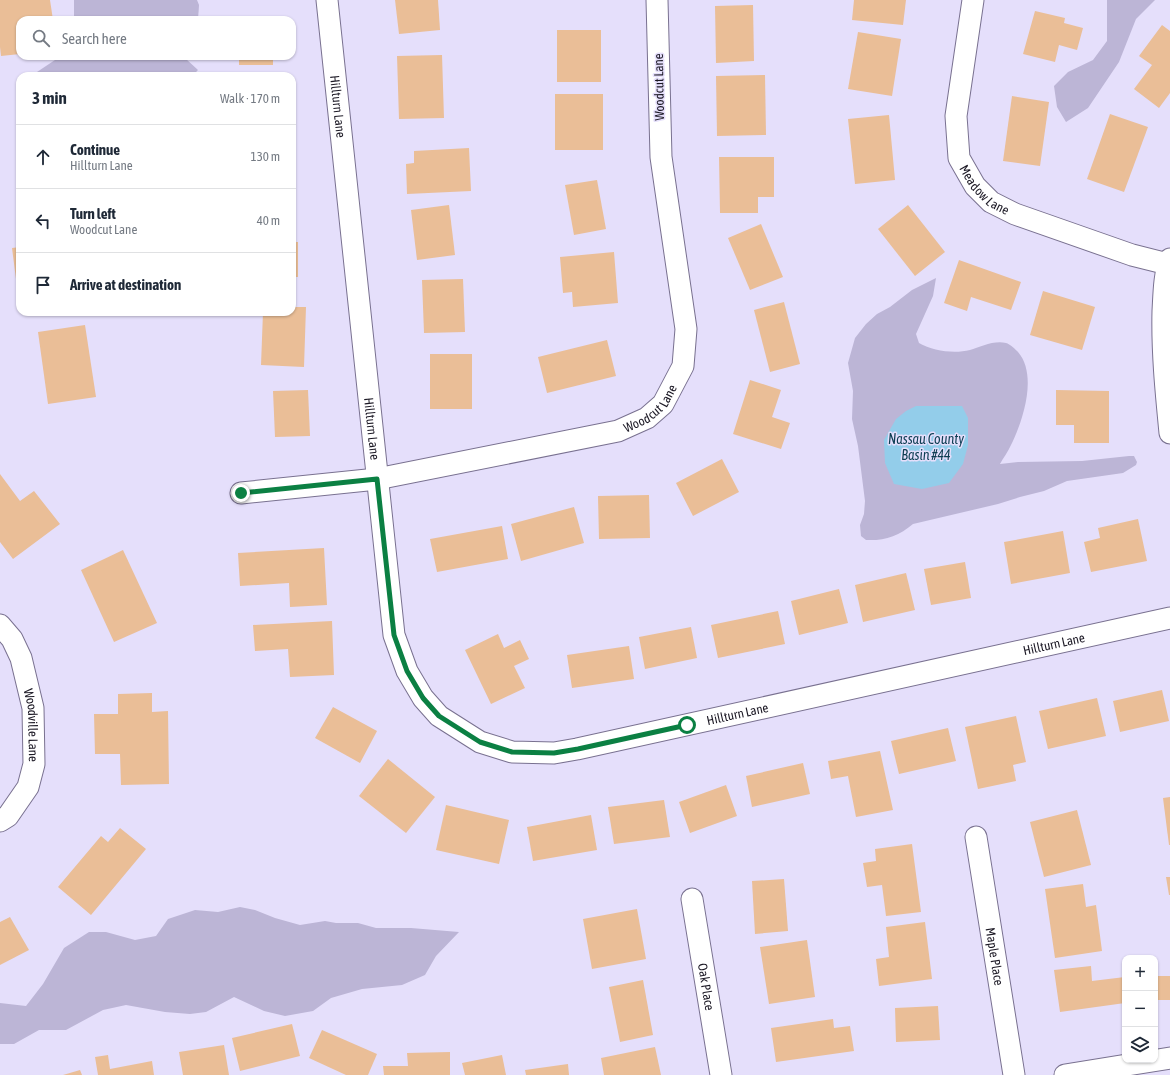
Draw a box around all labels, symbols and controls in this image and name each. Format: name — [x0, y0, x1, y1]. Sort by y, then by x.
search box — [16, 16, 296, 60]
icon: search — [30, 27, 52, 49]
text: Search here — [62, 30, 127, 47]
street label: Woodcut Lane — [651, 53, 667, 121]
street label: Hillturn Lane — [327, 74, 349, 138]
text: 3 min — [32, 88, 67, 108]
text: Walk · 170 m — [220, 91, 280, 106]
text: Continue — [70, 141, 120, 158]
icon: ahead — [32, 146, 54, 168]
text: 130 m — [251, 149, 280, 164]
text: Hillturn Lane — [70, 158, 133, 173]
street label: Meadow Lane — [957, 162, 1012, 218]
text: Turn left — [70, 205, 116, 222]
icon: left — [32, 210, 54, 232]
text: 40 m — [257, 213, 280, 228]
text: Woodcut Lane — [70, 222, 137, 237]
icon: arrive — [32, 274, 54, 296]
text: Arrive at destination — [70, 276, 181, 293]
street label: Woodcut Lane — [621, 382, 680, 435]
street label: Hillturn Lane — [361, 397, 383, 461]
water label: Nassau County Basin #44 — [888, 431, 964, 463]
route end — [232, 484, 250, 502]
street label: Hillturn Lane — [1022, 630, 1086, 658]
street label: Woodville Lane — [21, 687, 41, 762]
street label: Hillturn Lane — [705, 699, 770, 728]
route start — [678, 716, 696, 734]
street label: Maple Place — [983, 926, 1007, 987]
map controls — [1122, 955, 1158, 1063]
button: + — [1122, 955, 1158, 991]
street label: Oak Place — [695, 962, 718, 1012]
button: − — [1122, 991, 1158, 1027]
button: layers — [1122, 1027, 1158, 1063]

